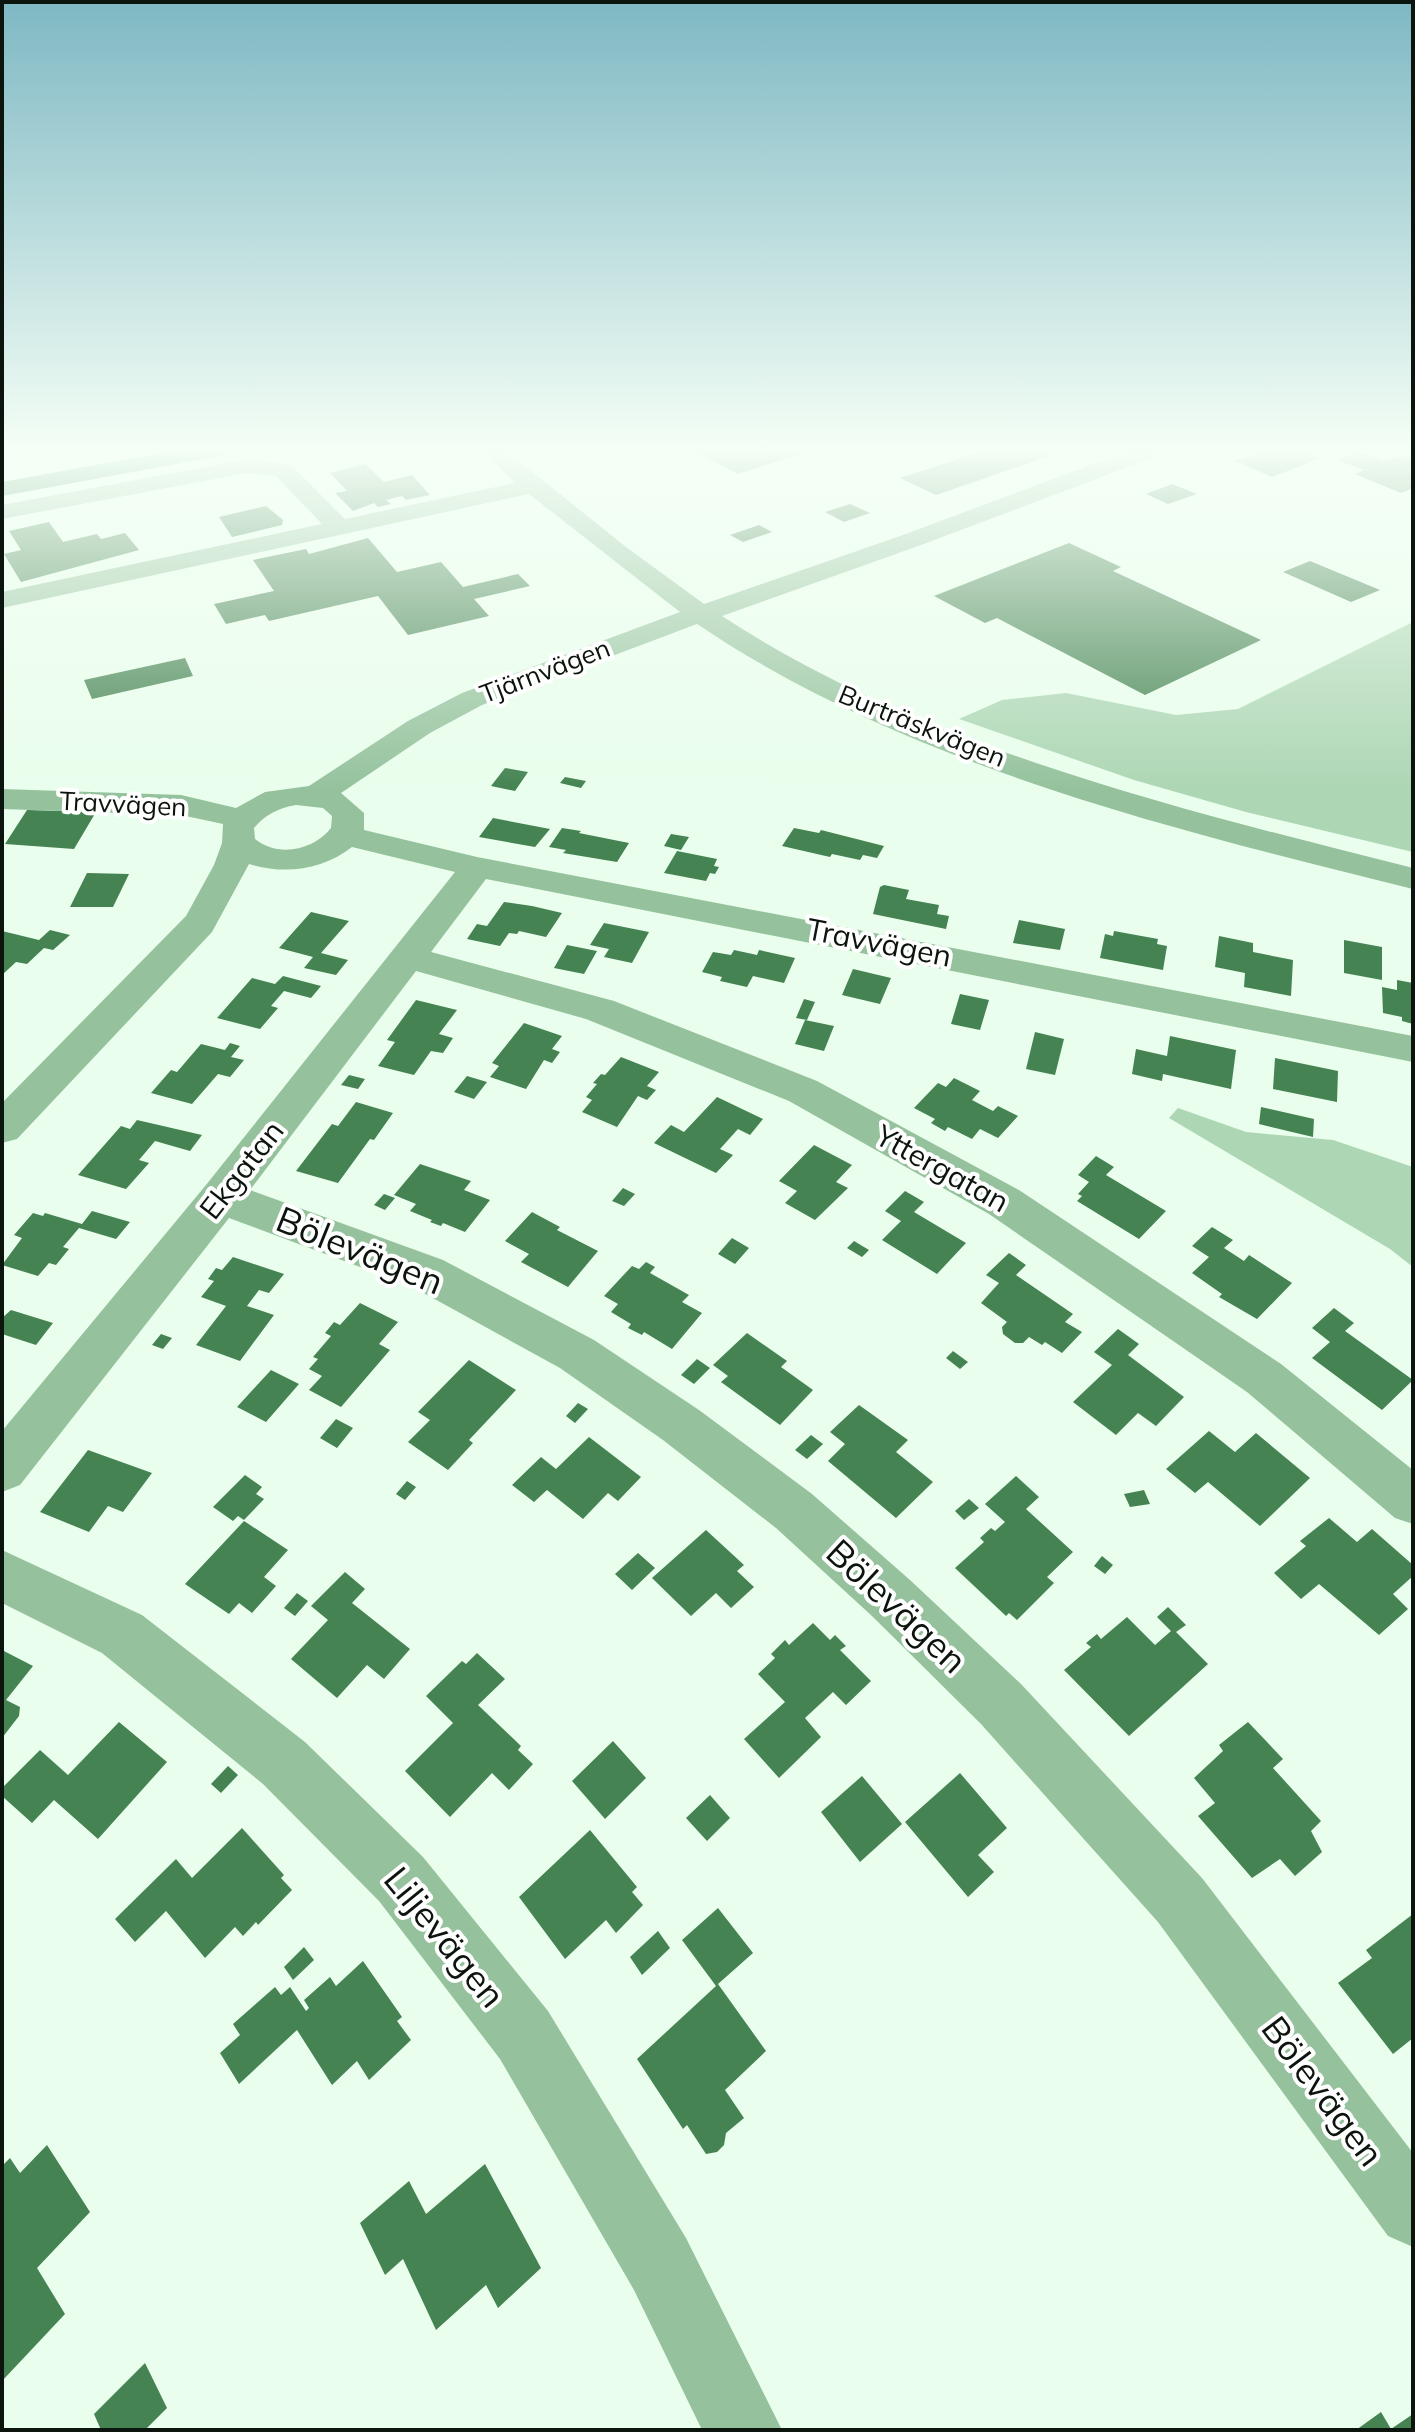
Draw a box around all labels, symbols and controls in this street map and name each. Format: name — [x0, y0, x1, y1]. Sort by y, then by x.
street label: Tjärnvägen — [475, 631, 614, 710]
street label: Burträskvägen — [834, 677, 1011, 774]
street label: Travvägen — [59, 784, 187, 823]
street label: Travvägen — [804, 909, 955, 975]
street label: Ekgatan — [191, 1112, 292, 1226]
street label: Yttergatan — [868, 1115, 1016, 1220]
street label: Bölevägen — [270, 1196, 450, 1303]
street label: Bölevägen — [818, 1529, 977, 1682]
street label: Liljevägen — [375, 1857, 516, 2016]
street label: Bölevägen — [1252, 2007, 1394, 2175]

